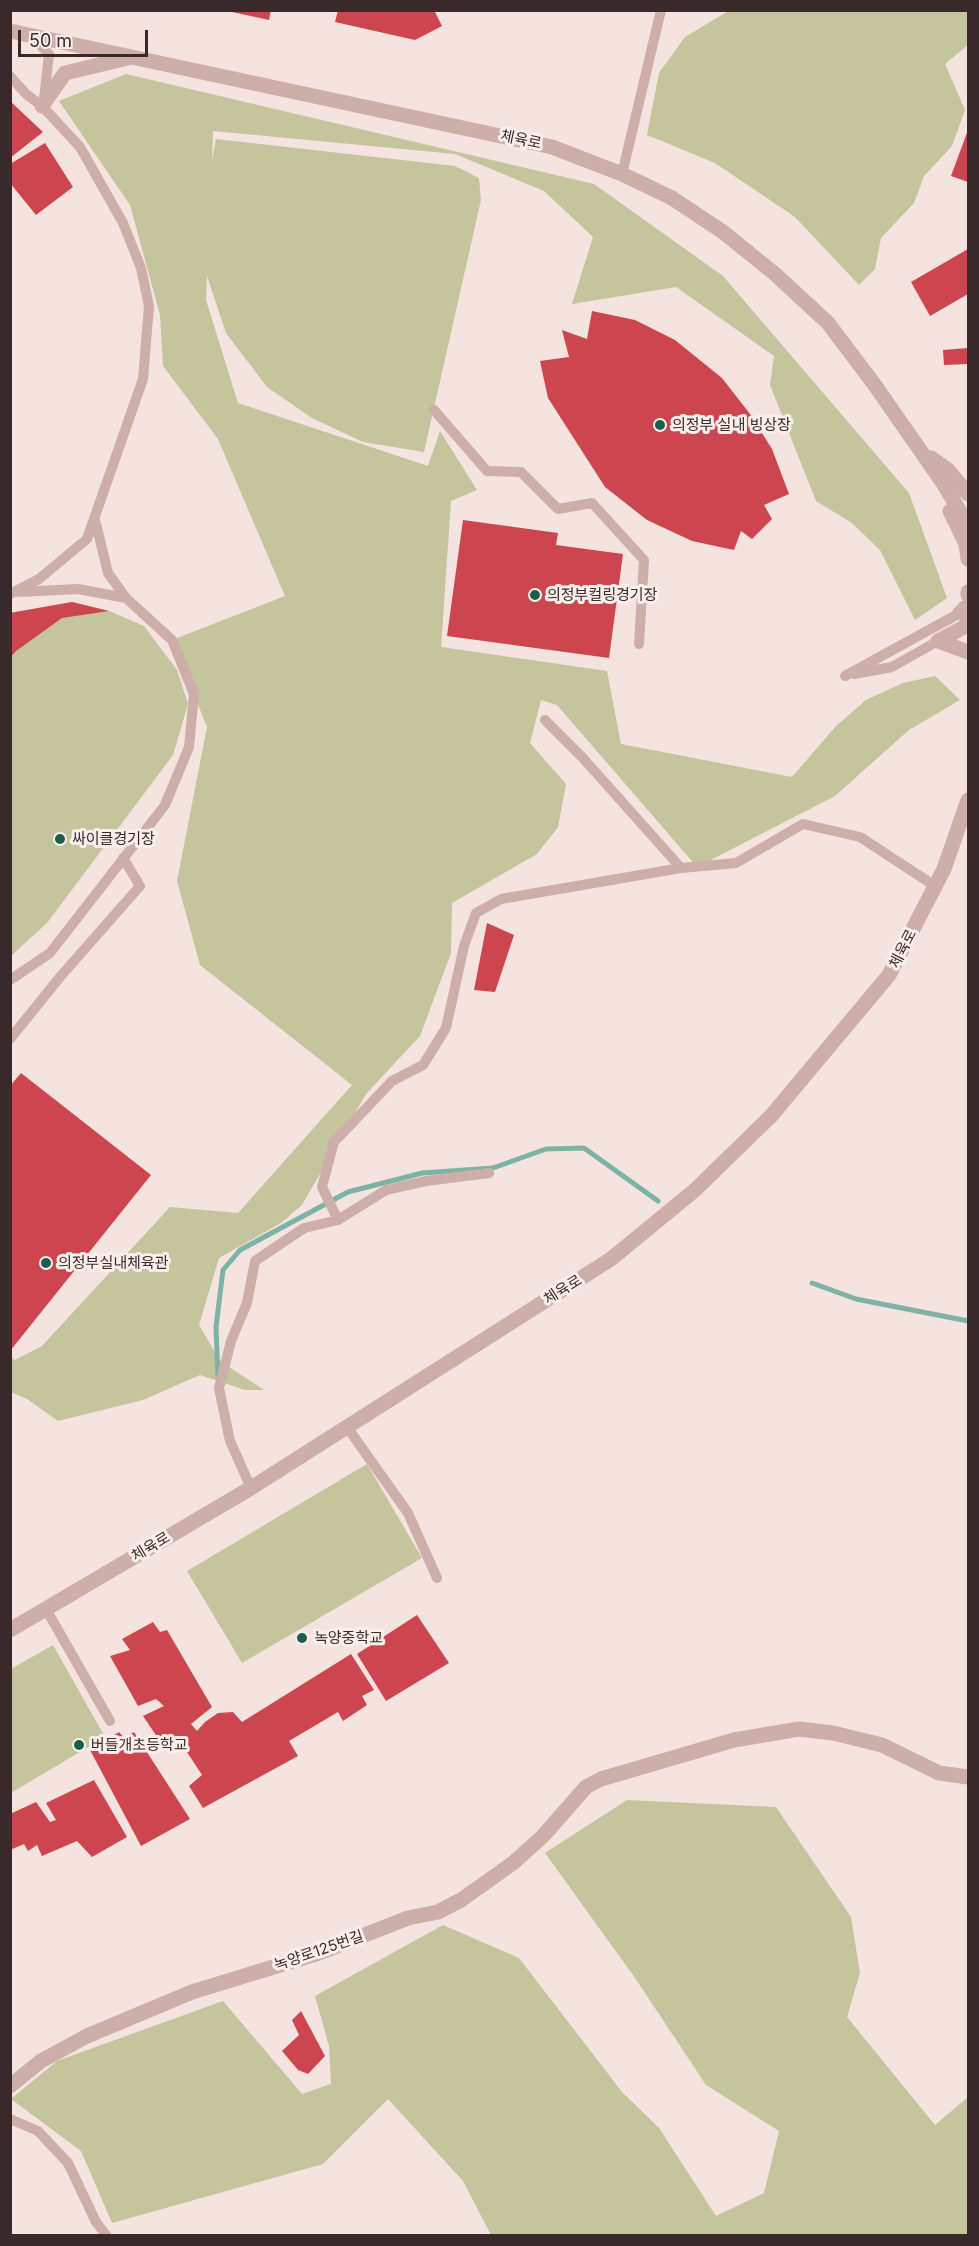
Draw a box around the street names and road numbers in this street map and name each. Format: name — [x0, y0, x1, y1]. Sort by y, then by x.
street label: 체육로 — [499, 127, 543, 153]
street label: 체육로 — [886, 926, 920, 972]
street label: 체육로 — [541, 1271, 585, 1309]
street label: 체육로 — [129, 1529, 173, 1565]
street label: 녹양로125번길 — [272, 1927, 366, 1975]

